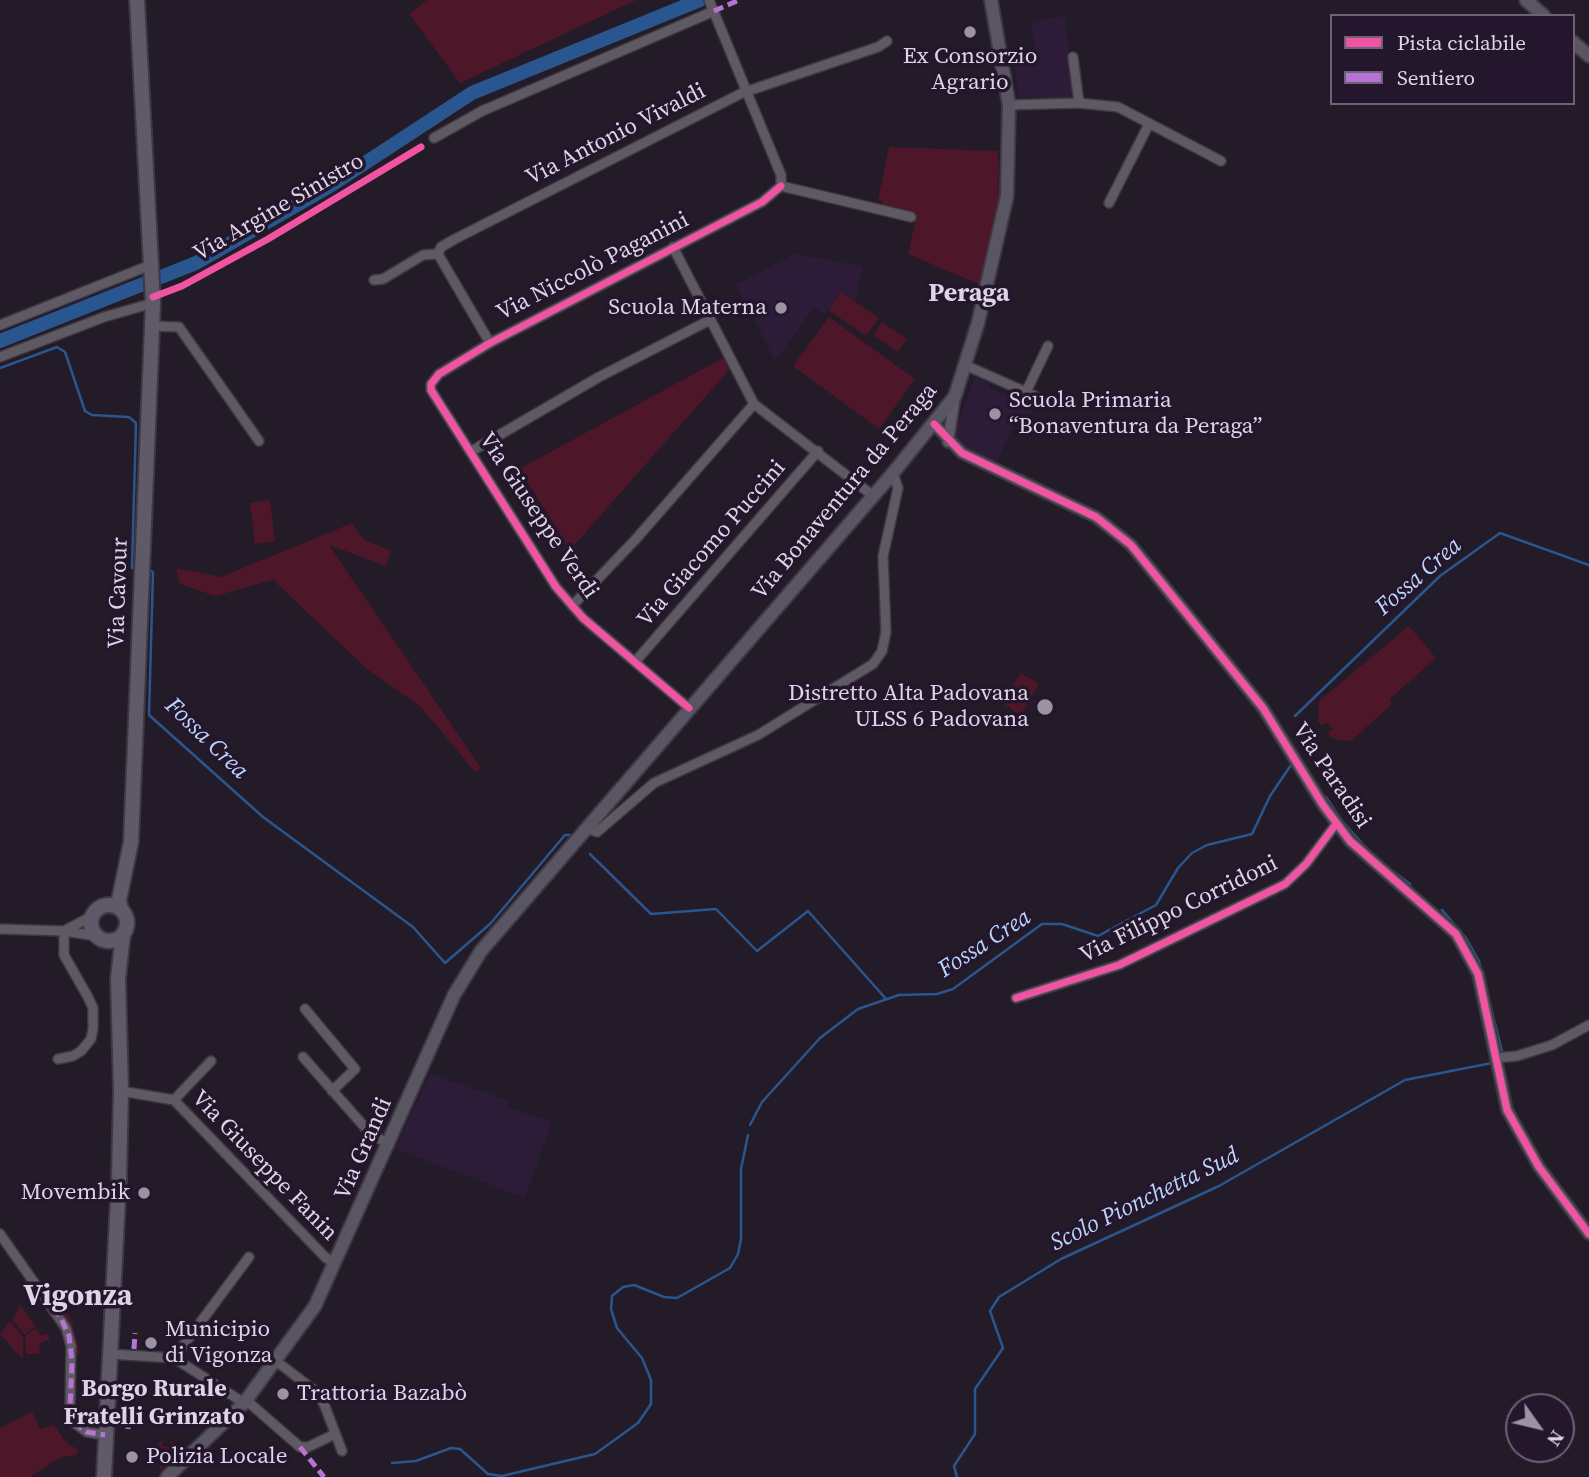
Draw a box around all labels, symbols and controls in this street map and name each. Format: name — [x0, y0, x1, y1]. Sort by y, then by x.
legend — [1330, 14, 1575, 105]
marker: Ex Consorzio Agrario — [962, 24, 978, 40]
text: Pista ciclabile — [1397, 28, 1526, 57]
place label: Ex Consorzio Agrario — [903, 43, 1037, 97]
text: Sentiero — [1397, 63, 1475, 92]
street label: Via Antonio Vivaldi — [522, 78, 710, 192]
street label: Via Argine Sinistro — [189, 148, 369, 268]
street label: Via Niccolò Paganini — [492, 207, 694, 327]
district label: Peraga — [928, 278, 1010, 310]
place label: Scuola Materna — [608, 294, 767, 322]
marker: Scuola Materna — [773, 300, 789, 316]
street label: Via Bonaventura da Peraga — [746, 378, 944, 606]
place label: Scuola Primaria “Bonaventura da Peraga” — [1009, 387, 1262, 441]
marker: Scuola Primaria “Bonaventura da Peraga” — [987, 406, 1003, 422]
street label: Via Giuseppe Verdi — [472, 428, 604, 604]
street label: Via Giacomo Puccini — [632, 455, 792, 633]
water label: Fossa Crea — [1370, 532, 1468, 622]
street label: Via Cavour — [103, 537, 135, 649]
place label: Distretto Alta Padovana ULSS 6 Padovana — [788, 680, 1029, 734]
water label: Fossa Crea — [158, 692, 254, 786]
marker: Distretto Alta Padovana ULSS 6 Padovana — [1035, 697, 1055, 717]
street label: Via Paradisi — [1286, 718, 1376, 834]
street label: Via Filippo Corridoni — [1076, 850, 1282, 970]
water label: Fossa Crea — [933, 903, 1037, 985]
street label: Via Giuseppe Fanin — [185, 1085, 343, 1247]
street label: Via Grandi — [329, 1093, 399, 1205]
water label: Scolo Pionchetta Sud — [1046, 1142, 1244, 1258]
place label: Movembik — [21, 1179, 130, 1207]
marker: Movembik — [136, 1185, 152, 1201]
district label: Vigonza — [23, 1279, 133, 1315]
place label: Municipio di Vigonza — [165, 1316, 272, 1370]
marker: Municipio di Vigonza — [143, 1335, 159, 1351]
district label: Borgo Rurale Fratelli Grinzato — [64, 1376, 244, 1432]
place label: Trattoria Bazabò — [297, 1380, 467, 1408]
marker: Trattoria Bazabò — [275, 1386, 291, 1402]
north arrow — [1505, 1393, 1575, 1463]
text: N — [1541, 1426, 1570, 1452]
place label: Polizia Locale — [146, 1443, 287, 1471]
marker: Polizia Locale — [124, 1449, 140, 1465]

